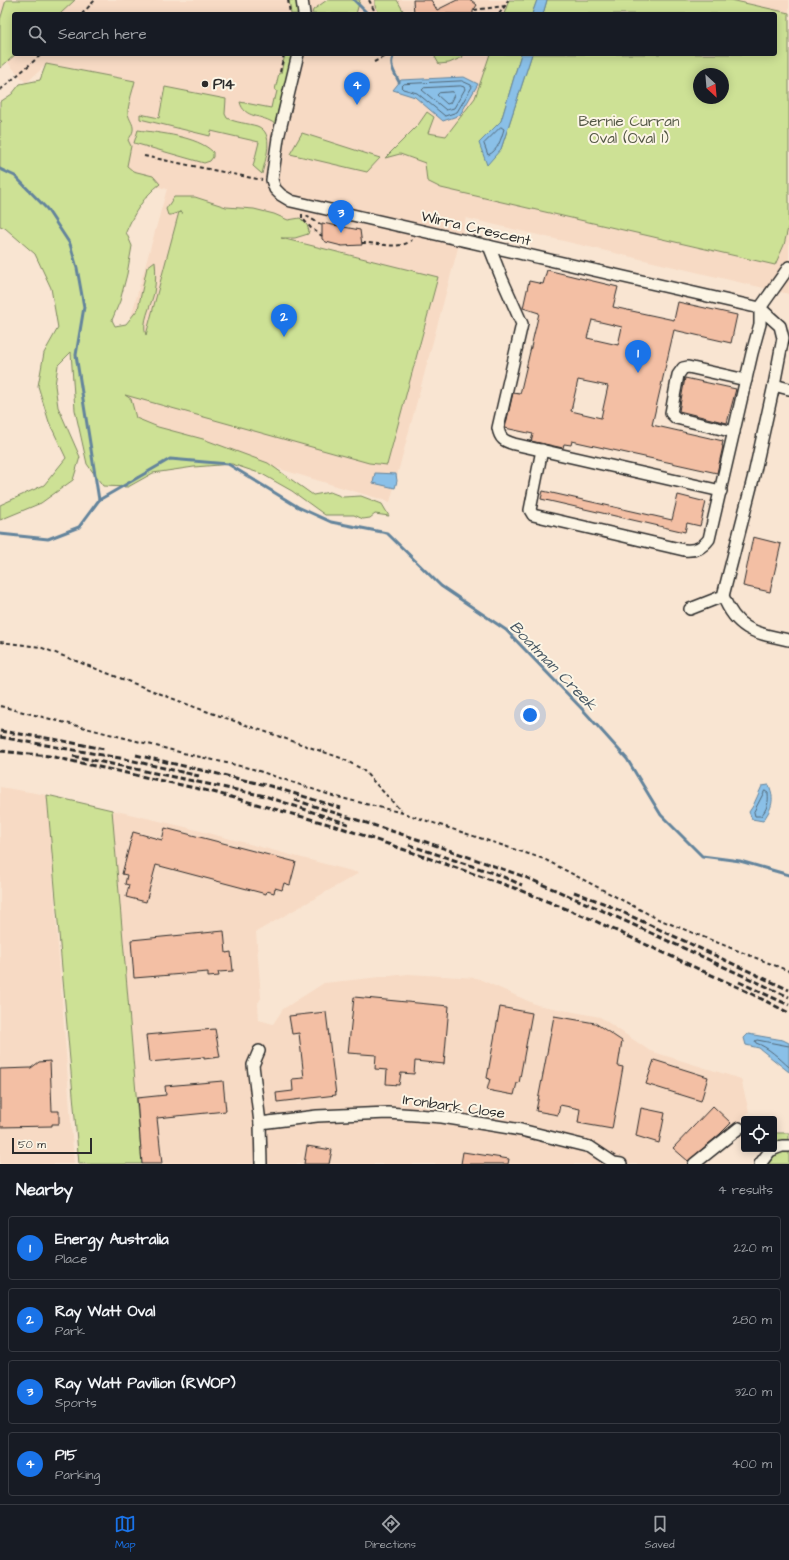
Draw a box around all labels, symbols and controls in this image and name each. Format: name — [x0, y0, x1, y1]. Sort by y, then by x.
search box — [12, 12, 777, 56]
icon: search — [26, 23, 48, 45]
text: Search here — [58, 24, 147, 45]
north arrow — [693, 68, 729, 104]
pin: 4 — [344, 72, 370, 105]
place label: P14 — [213, 74, 235, 95]
marker: P14 — [200, 79, 210, 89]
park label: Bernie Curran Oval (Oval 1) — [579, 111, 680, 149]
pin: 3 — [328, 200, 354, 233]
street label: Wirra Crescent — [419, 206, 533, 251]
pin: 2 — [271, 304, 297, 337]
pin: 1 — [625, 340, 651, 373]
water label: Boatman Creek — [505, 616, 603, 716]
your location — [520, 705, 540, 725]
street label: Ironbark Close — [401, 1089, 506, 1124]
map controls — [741, 1116, 777, 1152]
button: locate — [741, 1116, 777, 1152]
scale bar — [12, 1136, 92, 1155]
text: 50 m — [18, 1137, 46, 1152]
text: Nearby — [16, 1178, 73, 1202]
text: 4 results — [718, 1181, 773, 1199]
text: Energy Australia — [55, 1229, 169, 1250]
text: 1 — [29, 1239, 31, 1257]
text: 220 m — [734, 1239, 772, 1257]
text: Place — [55, 1250, 87, 1268]
text: Ray Watt Oval — [55, 1301, 155, 1322]
text: 2 — [26, 1311, 34, 1329]
text: 280 m — [733, 1311, 772, 1329]
text: Park — [55, 1322, 85, 1340]
text: Ray Watt Pavilion (RWOP) — [55, 1373, 235, 1394]
text: 3 — [27, 1383, 33, 1401]
text: 320 m — [734, 1383, 772, 1401]
text: Sports — [55, 1394, 97, 1412]
text: P15 — [55, 1445, 77, 1466]
text: 4 — [26, 1455, 34, 1473]
text: 400 m — [731, 1455, 772, 1473]
text: Parking — [55, 1466, 100, 1484]
tab: Map — [114, 1513, 136, 1552]
tab: Directions — [365, 1513, 416, 1552]
tab: Saved — [645, 1513, 675, 1552]

